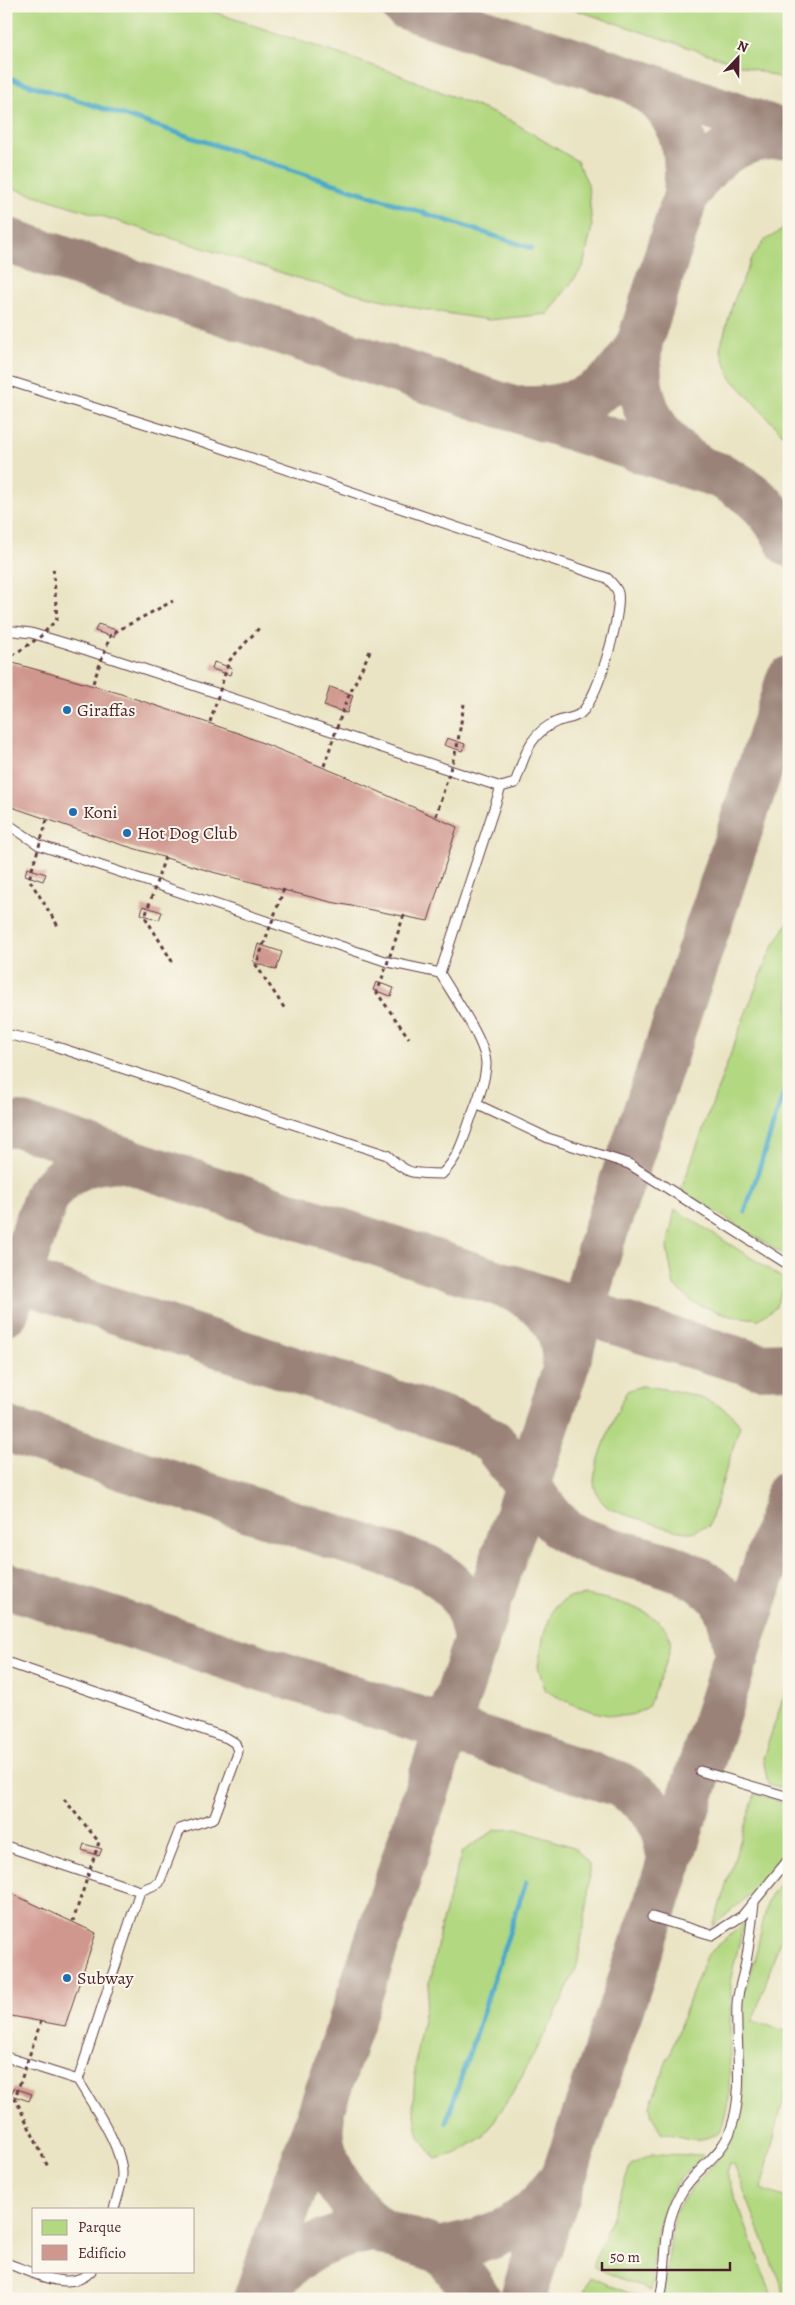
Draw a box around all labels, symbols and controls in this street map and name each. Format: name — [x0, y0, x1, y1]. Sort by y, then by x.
north arrow — [712, 32, 762, 82]
text: N — [734, 36, 751, 57]
place label: Giraffas — [77, 698, 136, 722]
marker: Giraffas — [61, 704, 73, 716]
place label: Koni — [83, 800, 118, 824]
marker: Koni — [67, 806, 79, 818]
place label: Hot Dog Club — [137, 821, 237, 845]
marker: Hot Dog Club — [121, 827, 133, 839]
place label: Subway — [77, 1966, 135, 1990]
marker: Subway — [61, 1972, 73, 1984]
legend — [32, 2208, 195, 2272]
text: Parque — [78, 2217, 121, 2237]
scale bar — [602, 2240, 730, 2272]
text: Edifício — [78, 2243, 126, 2263]
text: 50 m — [610, 2247, 640, 2267]

